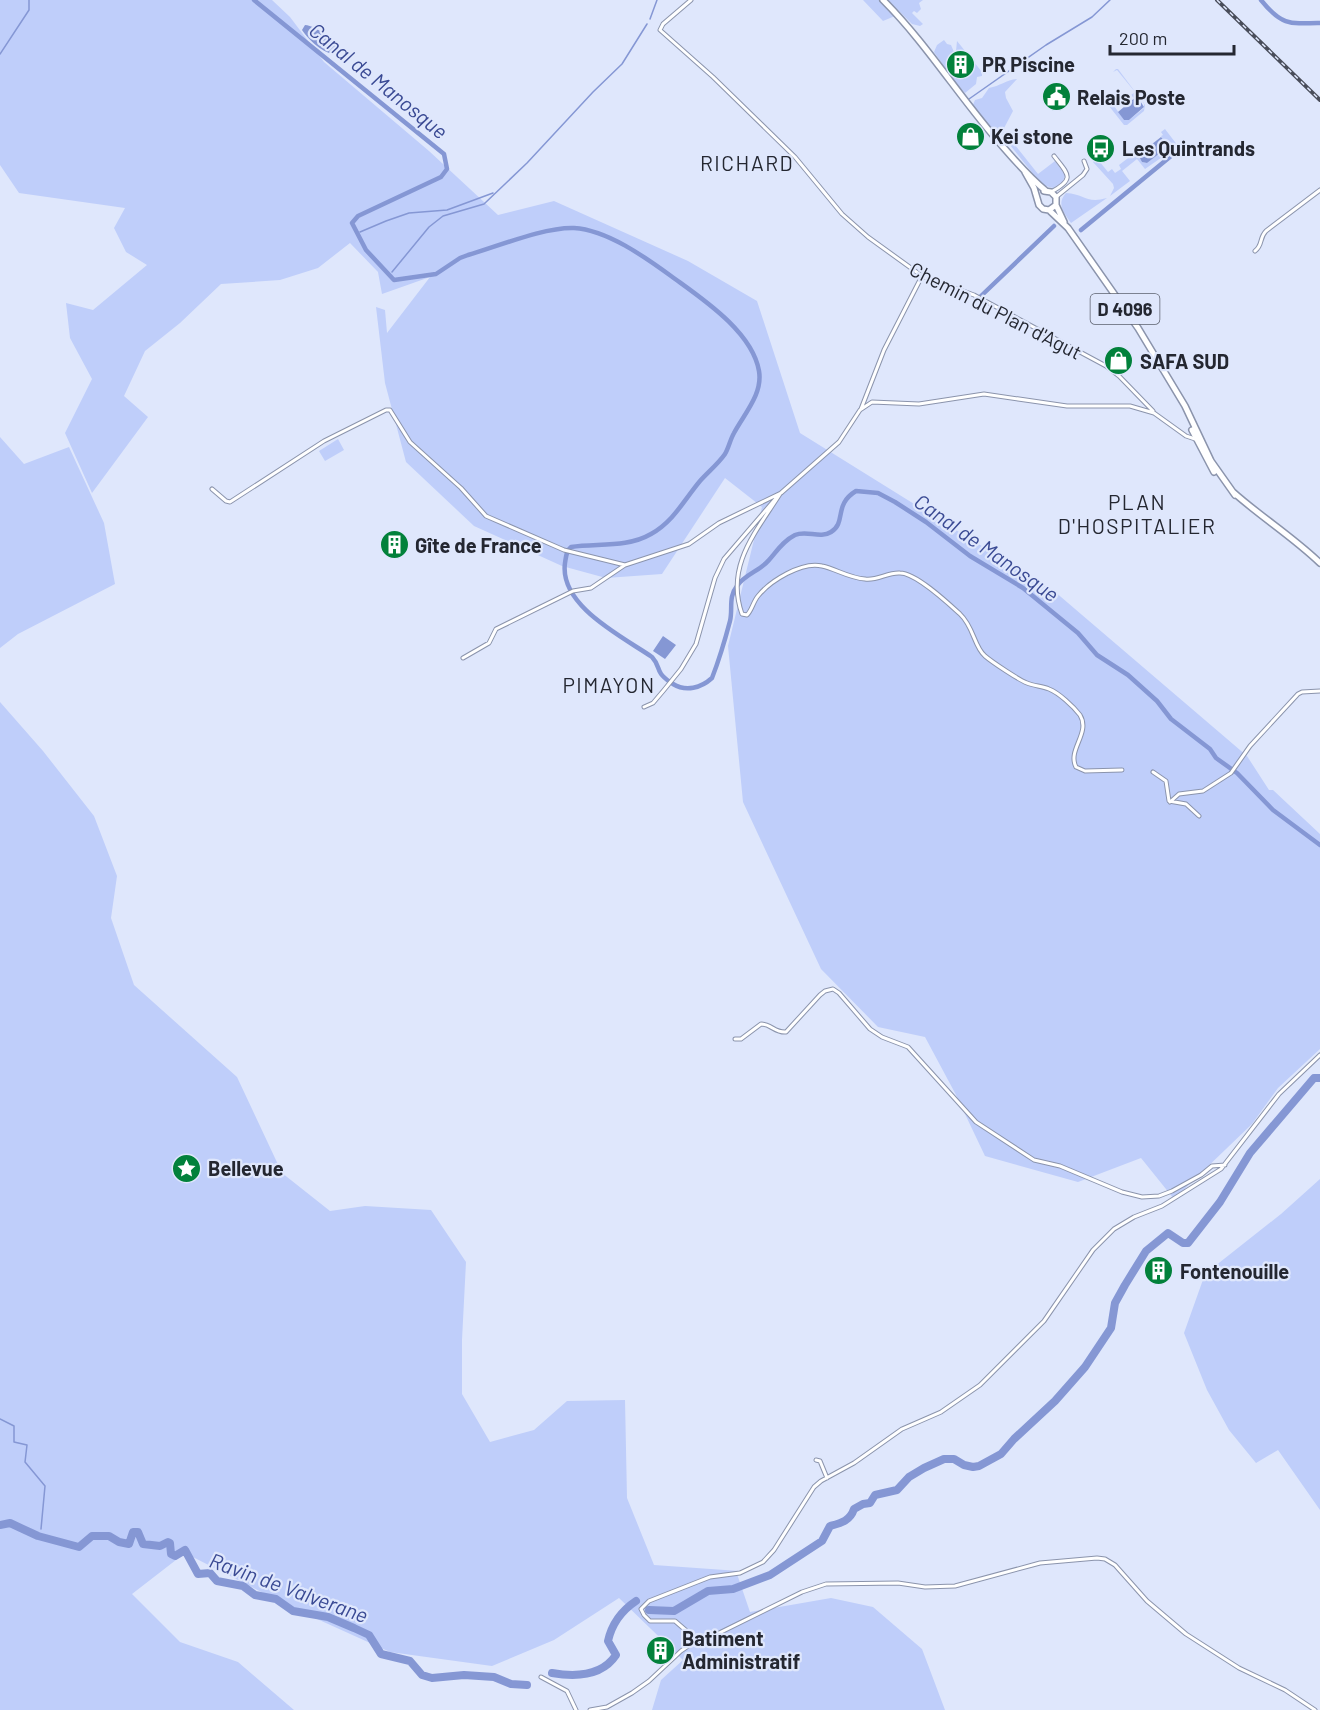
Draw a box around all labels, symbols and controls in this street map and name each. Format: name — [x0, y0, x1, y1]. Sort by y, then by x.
water label: Canal de Manosque — [305, 17, 453, 143]
scale bar — [1110, 18, 1234, 56]
text: 200 m — [1119, 27, 1167, 49]
building icon: PR Piscine — [945, 48, 977, 80]
place label: PR Piscine — [982, 52, 1075, 76]
public building icon: Relais Poste — [1040, 81, 1072, 113]
place label: Relais Poste — [1077, 85, 1186, 109]
shop icon: Kei stone — [954, 120, 986, 152]
place label: Kei stone — [991, 124, 1073, 148]
bus stop icon: Les Quintrands — [1085, 132, 1117, 164]
place label: Les Quintrands — [1122, 136, 1255, 160]
district label: RICHARD — [700, 150, 794, 175]
street label: Chemin du Plan d'Agut — [906, 256, 1086, 364]
road number: D 4096 — [1090, 294, 1160, 324]
shop icon: SAFA SUD — [1103, 345, 1135, 377]
place label: SAFA SUD — [1140, 349, 1229, 373]
water label: Canal de Manosque — [910, 488, 1064, 606]
district label: PLAN D'HOSPITALIER — [1058, 489, 1216, 538]
building icon: Gîte de France — [378, 529, 410, 561]
place label: Gîte de France — [415, 533, 542, 557]
district label: PIMAYON — [562, 672, 656, 697]
place icon: Bellevue — [171, 1152, 203, 1184]
place label: Bellevue — [208, 1156, 284, 1180]
building icon: Fontenouille — [1143, 1255, 1175, 1287]
place label: Fontenouille — [1180, 1259, 1289, 1283]
water label: Ravin de Valverane — [206, 1547, 372, 1627]
place label: Batiment Administratif — [682, 1626, 800, 1673]
building icon: Batiment Administratif — [645, 1634, 677, 1666]

